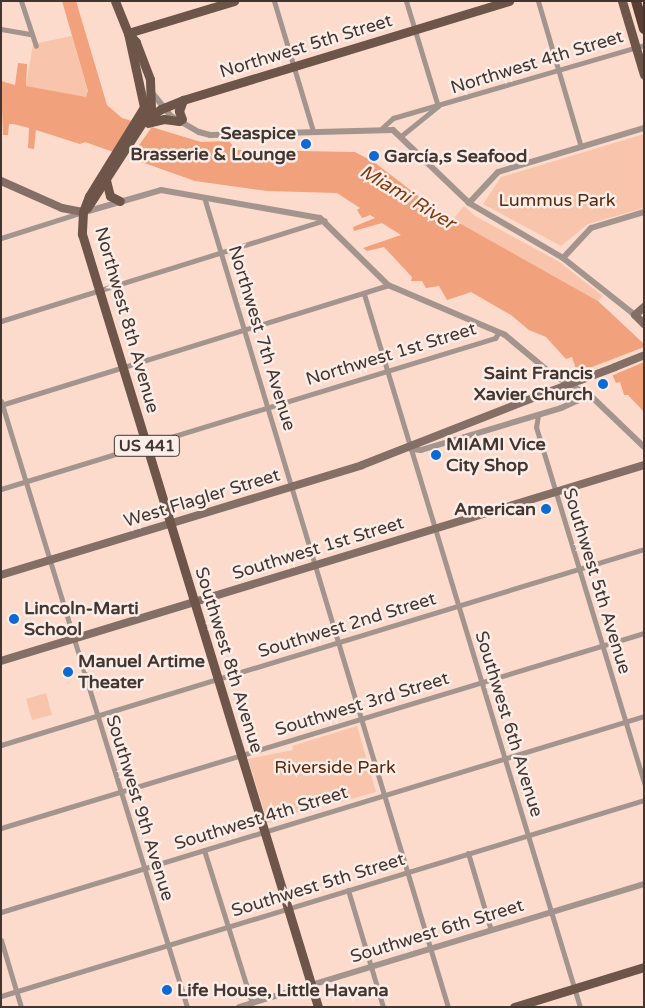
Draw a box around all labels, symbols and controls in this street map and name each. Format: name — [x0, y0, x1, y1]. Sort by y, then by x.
street label: Northwest 5th Street — [217, 9, 395, 83]
street label: Northwest 4th Street — [448, 25, 626, 99]
place label: Seaspice Brasserie & Lounge — [130, 123, 296, 166]
marker: Seaspice Brasserie & Lounge — [300, 138, 312, 150]
place label: García,s Seafood — [384, 145, 527, 167]
marker: García,s Seafood — [368, 150, 380, 162]
water label: Miami River — [355, 161, 459, 235]
park label: Lummus Park — [498, 189, 616, 211]
street label: Northwest 8th Avenue — [90, 225, 164, 415]
street label: Northwest 7th Avenue — [224, 243, 300, 433]
street label: Northwest 1st Street — [303, 318, 479, 390]
place label: Saint Francis Xavier Church — [474, 363, 593, 406]
marker: Saint Francis Xavier Church — [597, 378, 609, 390]
road number: US 441 — [113, 432, 181, 460]
place label: MIAMI Vice City Shop — [446, 434, 546, 476]
marker: MIAMI Vice City Shop — [430, 449, 442, 461]
street label: West Flagler Street — [121, 464, 283, 532]
street label: Southwest 5th Avenue — [558, 485, 636, 677]
place label: American — [454, 498, 536, 520]
marker: American — [540, 503, 552, 515]
street label: Southwest 1st Street — [230, 512, 406, 584]
street label: Southwest 8th Avenue — [190, 564, 268, 756]
street label: Southwest 2nd Street — [255, 588, 439, 662]
place label: Lincoln-Marti School — [24, 598, 139, 640]
marker: Lincoln-Marti School — [8, 613, 20, 625]
street label: Southwest 6th Avenue — [470, 628, 548, 820]
place label: Manuel Artime Theater — [78, 651, 205, 694]
marker: Manuel Artime Theater — [62, 666, 74, 678]
street label: Southwest 3rd Street — [273, 667, 451, 741]
street label: Southwest 9th Avenue — [101, 712, 179, 904]
park label: Riverside Park — [274, 756, 396, 778]
street label: Southwest 4th Street — [172, 781, 350, 855]
street label: Southwest 5th Street — [229, 848, 407, 922]
street label: Southwest 6th Street — [348, 894, 526, 968]
place label: Life House, Little Havana — [177, 979, 389, 1001]
marker: Life House, Little Havana — [161, 984, 173, 996]

